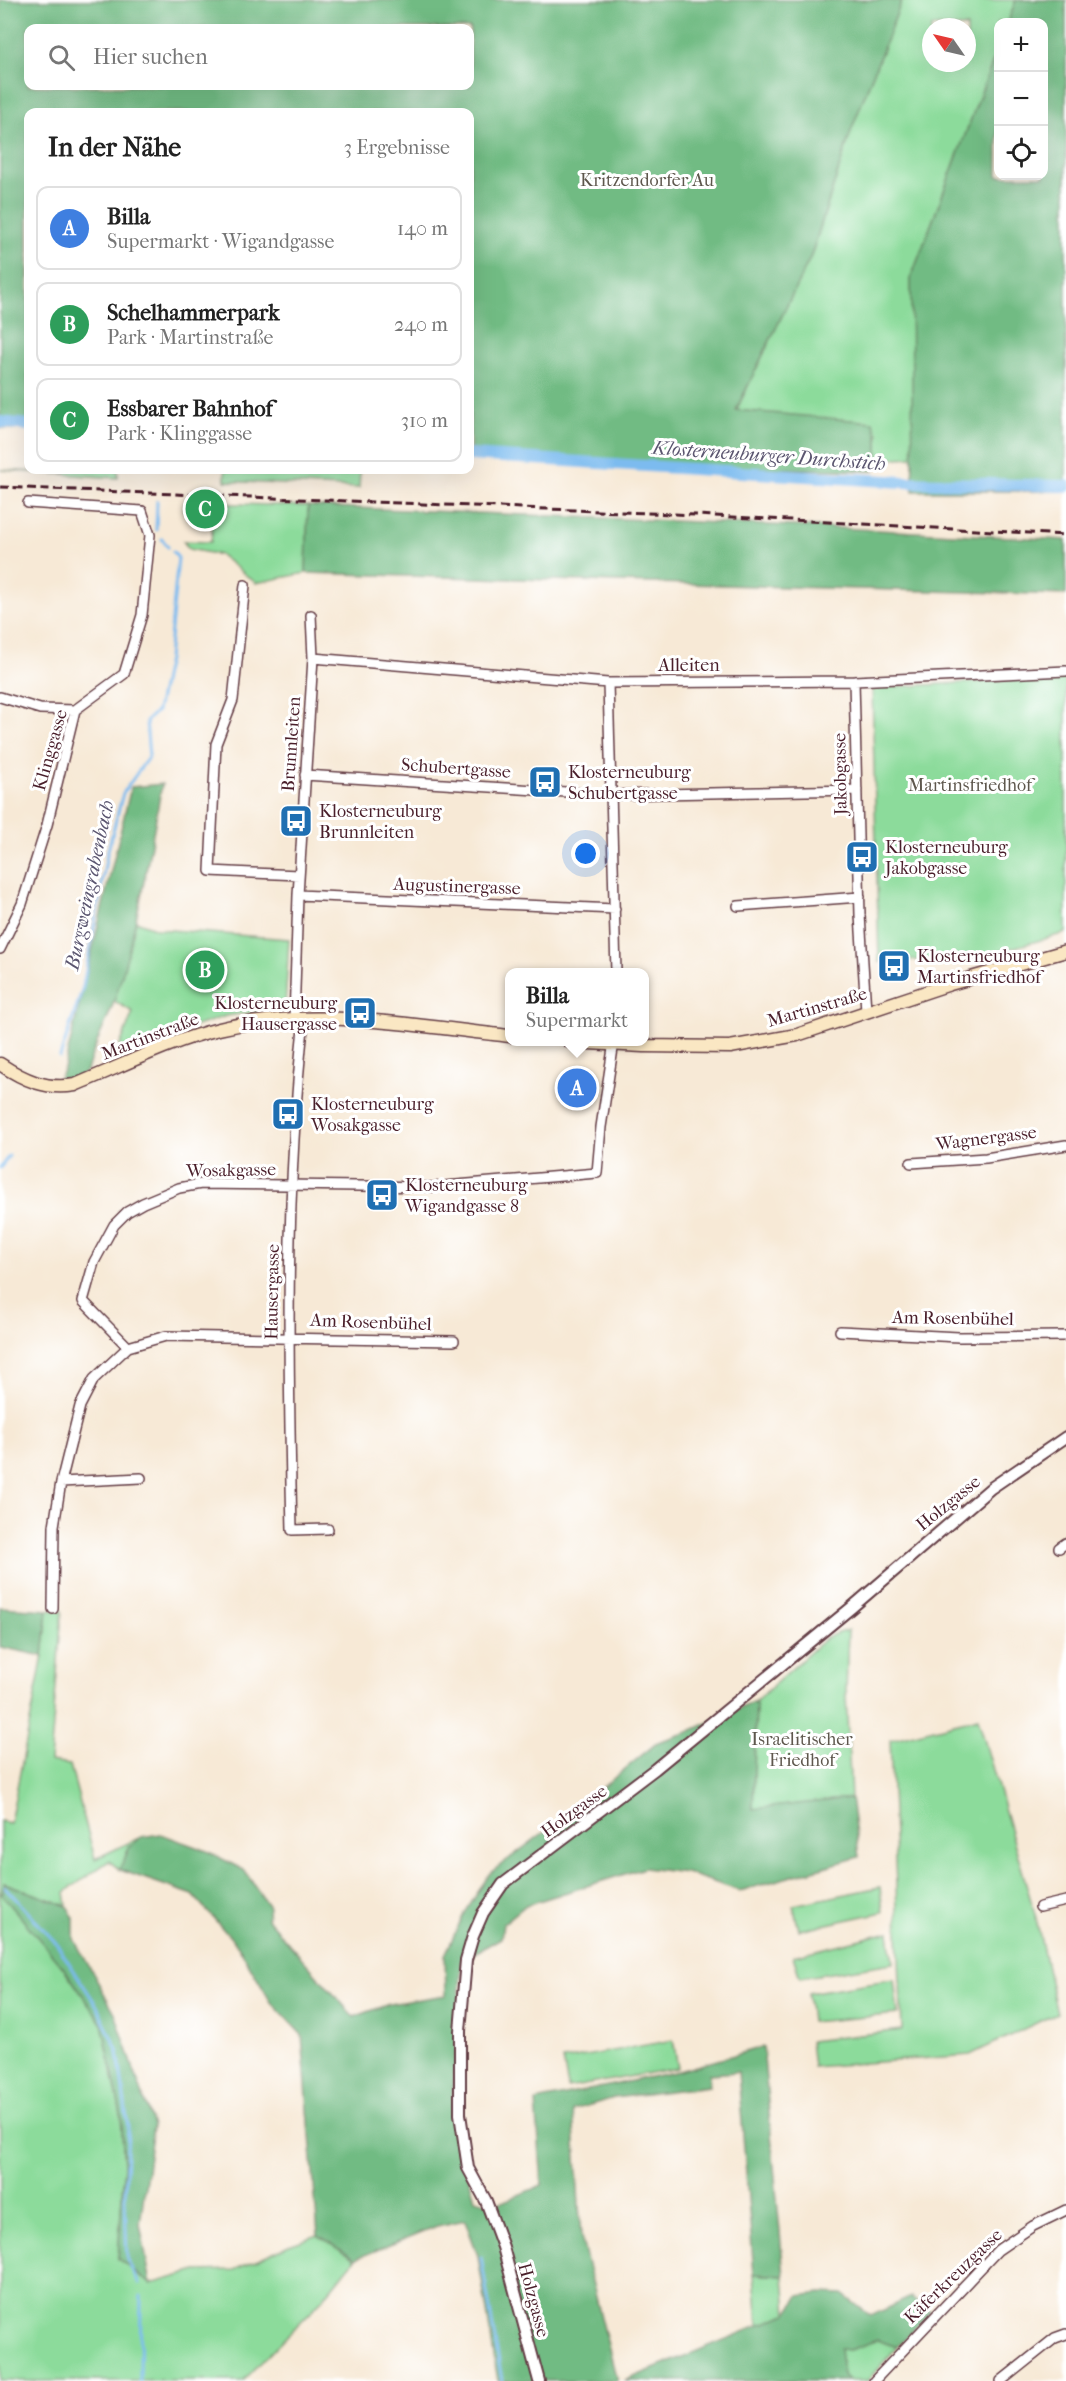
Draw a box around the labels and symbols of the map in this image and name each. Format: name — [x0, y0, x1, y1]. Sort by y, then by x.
north arrow — [922, 18, 976, 72]
park label: Kritzendorfer Au — [580, 170, 714, 191]
water label: Klosterneuburger Durchstich — [650, 436, 886, 475]
pin: C — [186, 486, 224, 532]
street label: Alleiten — [657, 655, 720, 676]
street label: Brunnleiten — [278, 695, 305, 792]
street label: Klinggasse — [29, 707, 72, 793]
street label: Jakobgasse — [829, 733, 852, 817]
street label: Schubertgasse — [400, 754, 512, 783]
place label: Klosterneuburg Schubertgasse — [568, 762, 691, 804]
bus stop icon: Klosterneuburg Schubertgasse — [527, 764, 563, 800]
park label: Martinsfriedhof — [908, 775, 1036, 796]
water label: Burgweingrabenbach — [60, 798, 119, 973]
place label: Klosterneuburg Brunnleiten — [319, 801, 442, 843]
bus stop icon: Klosterneuburg Brunnleiten — [278, 803, 314, 839]
place label: Klosterneuburg Jakobgasse — [883, 837, 1008, 879]
your location — [571, 839, 600, 868]
bus stop icon: Klosterneuburg Jakobgasse — [844, 839, 880, 875]
street label: Augustinergasse — [392, 874, 521, 899]
place label: Klosterneuburg Martinsfriedhof — [917, 946, 1045, 988]
pin: B — [186, 948, 224, 992]
bus stop icon: Klosterneuburg Martinsfriedhof — [876, 948, 912, 984]
street label: Martinstraße — [765, 983, 869, 1032]
place label: Klosterneuburg Hausergasse — [214, 993, 337, 1035]
bus stop icon: Klosterneuburg Hausergasse — [342, 995, 378, 1031]
street label: Martinstraße — [99, 1008, 202, 1065]
pin: A — [558, 1066, 596, 1110]
place label: Klosterneuburg Wosakgasse — [310, 1094, 434, 1136]
bus stop icon: Klosterneuburg Wosakgasse — [270, 1096, 306, 1132]
street label: Wagnergasse — [933, 1122, 1038, 1155]
street label: Wosakgasse — [185, 1159, 276, 1182]
place label: Klosterneuburg Wigandgasse 8 — [404, 1175, 528, 1217]
bus stop icon: Klosterneuburg Wigandgasse 8 — [364, 1177, 400, 1213]
street label: Hausergasse — [261, 1244, 284, 1340]
street label: Am Rosenbühel — [891, 1307, 1014, 1330]
street label: Am Rosenbühel — [309, 1310, 432, 1335]
street label: Holzgasse — [912, 1471, 985, 1535]
park label: Israelitischer Friedhof — [751, 1729, 853, 1771]
street label: Holzgasse — [537, 1780, 611, 1842]
street label: Käferkreuzgasse — [900, 2224, 1007, 2328]
street label: Holzgasse — [514, 2261, 554, 2340]

